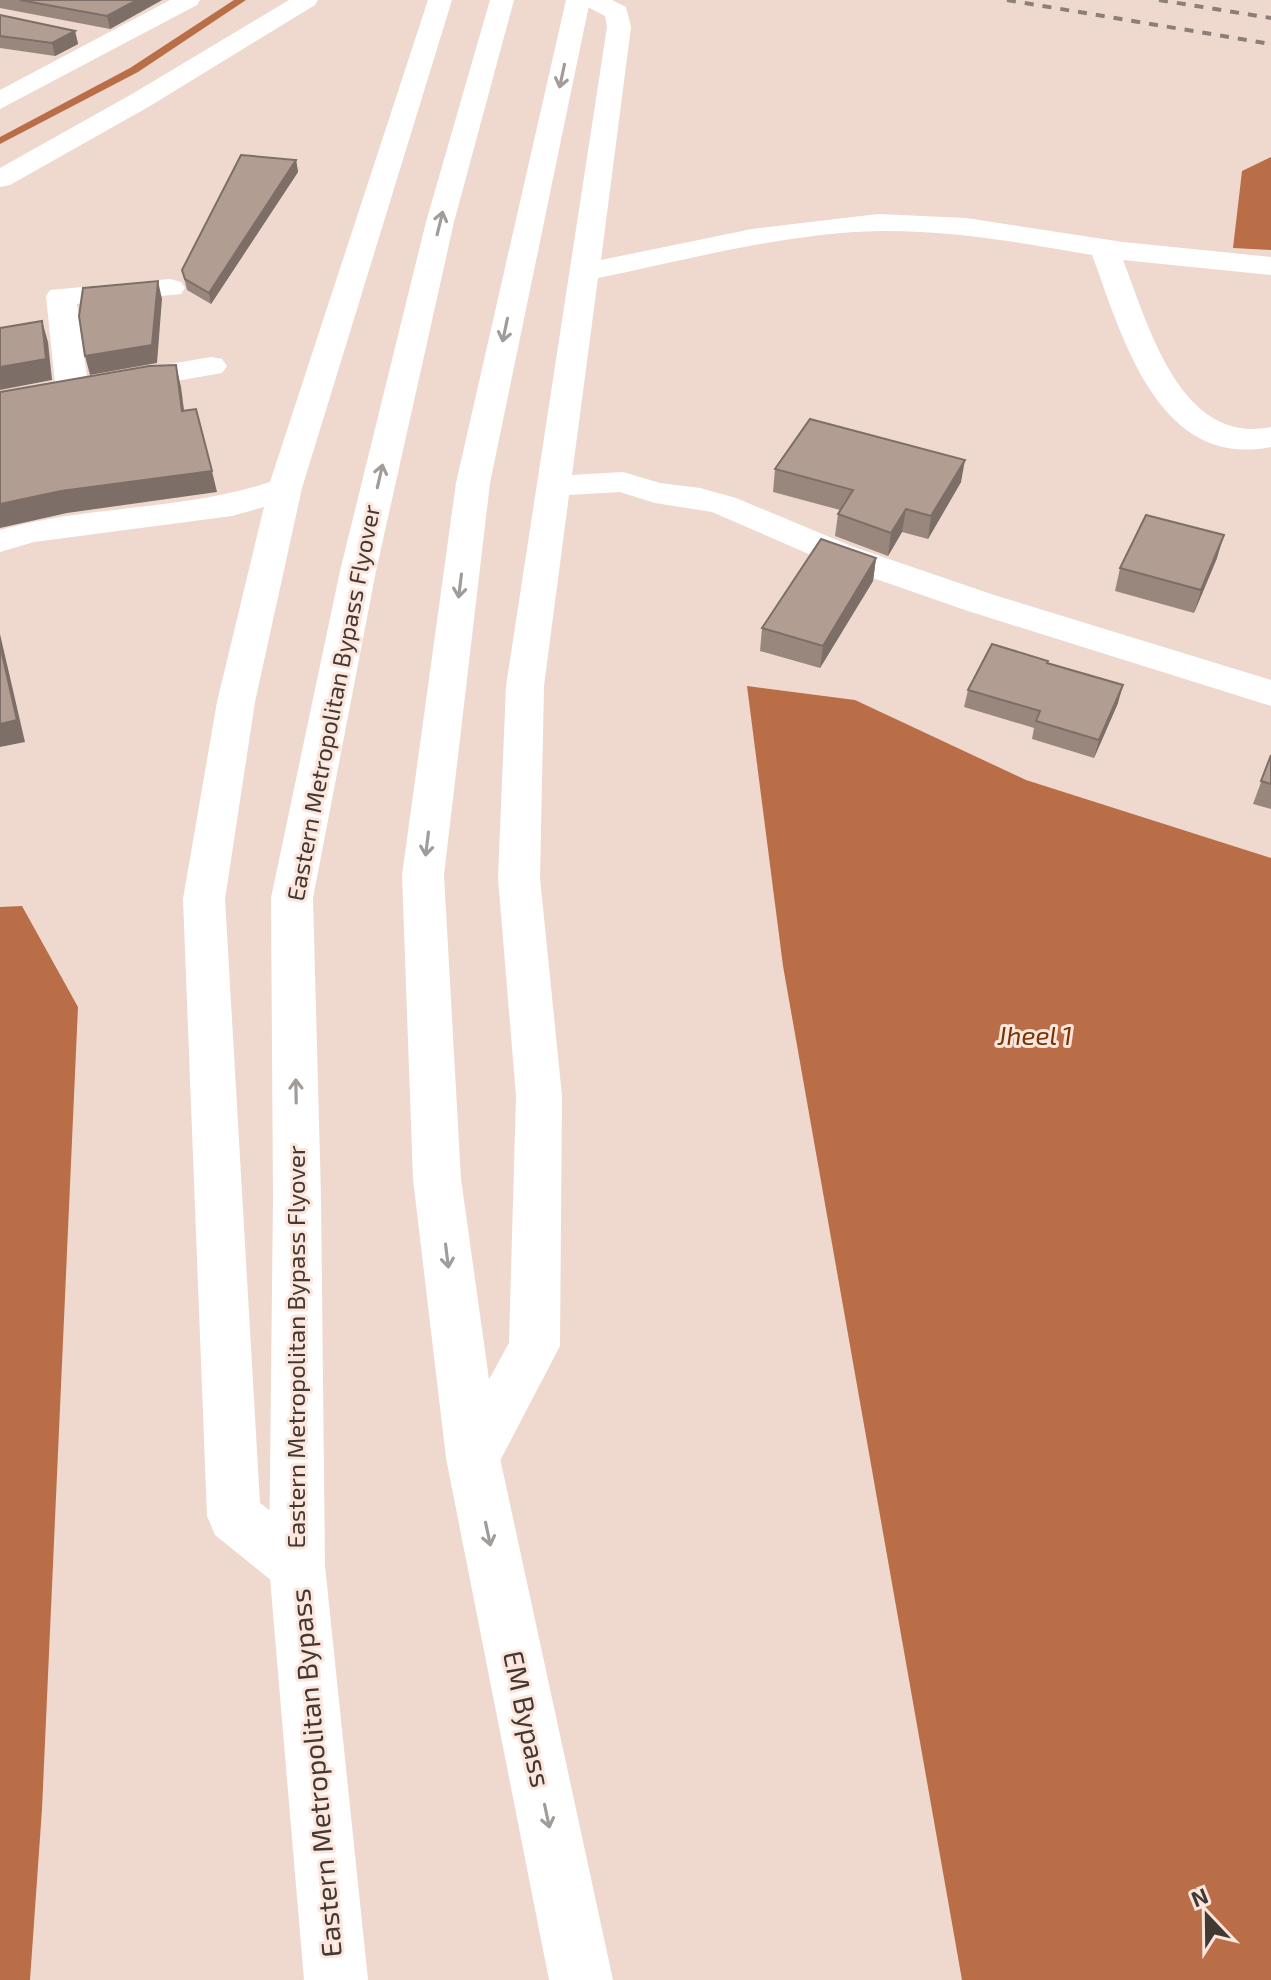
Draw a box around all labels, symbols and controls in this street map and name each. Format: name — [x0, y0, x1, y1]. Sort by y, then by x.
one-way arrow — [554, 63, 569, 89]
one-way arrow — [433, 211, 448, 237]
one-way arrow — [497, 317, 512, 342]
one-way arrow — [373, 464, 388, 490]
street label: Eastern Metropolitan Bypass Flyover — [280, 502, 385, 903]
one-way arrow — [452, 573, 467, 598]
one-way arrow — [419, 831, 434, 856]
water label: Jheel 1 — [997, 1019, 1072, 1050]
one-way arrow — [288, 1078, 303, 1105]
street label: Eastern Metropolitan Bypass Flyover — [281, 1145, 310, 1549]
one-way arrow — [440, 1243, 455, 1268]
one-way arrow — [482, 1521, 497, 1546]
street label: Eastern Metropolitan Bypass — [282, 1587, 348, 1959]
street label: EM Bypass — [497, 1647, 559, 1790]
one-way arrow — [540, 1803, 555, 1828]
north arrow — [1167, 1876, 1247, 1956]
text: N — [1187, 1881, 1211, 1912]

